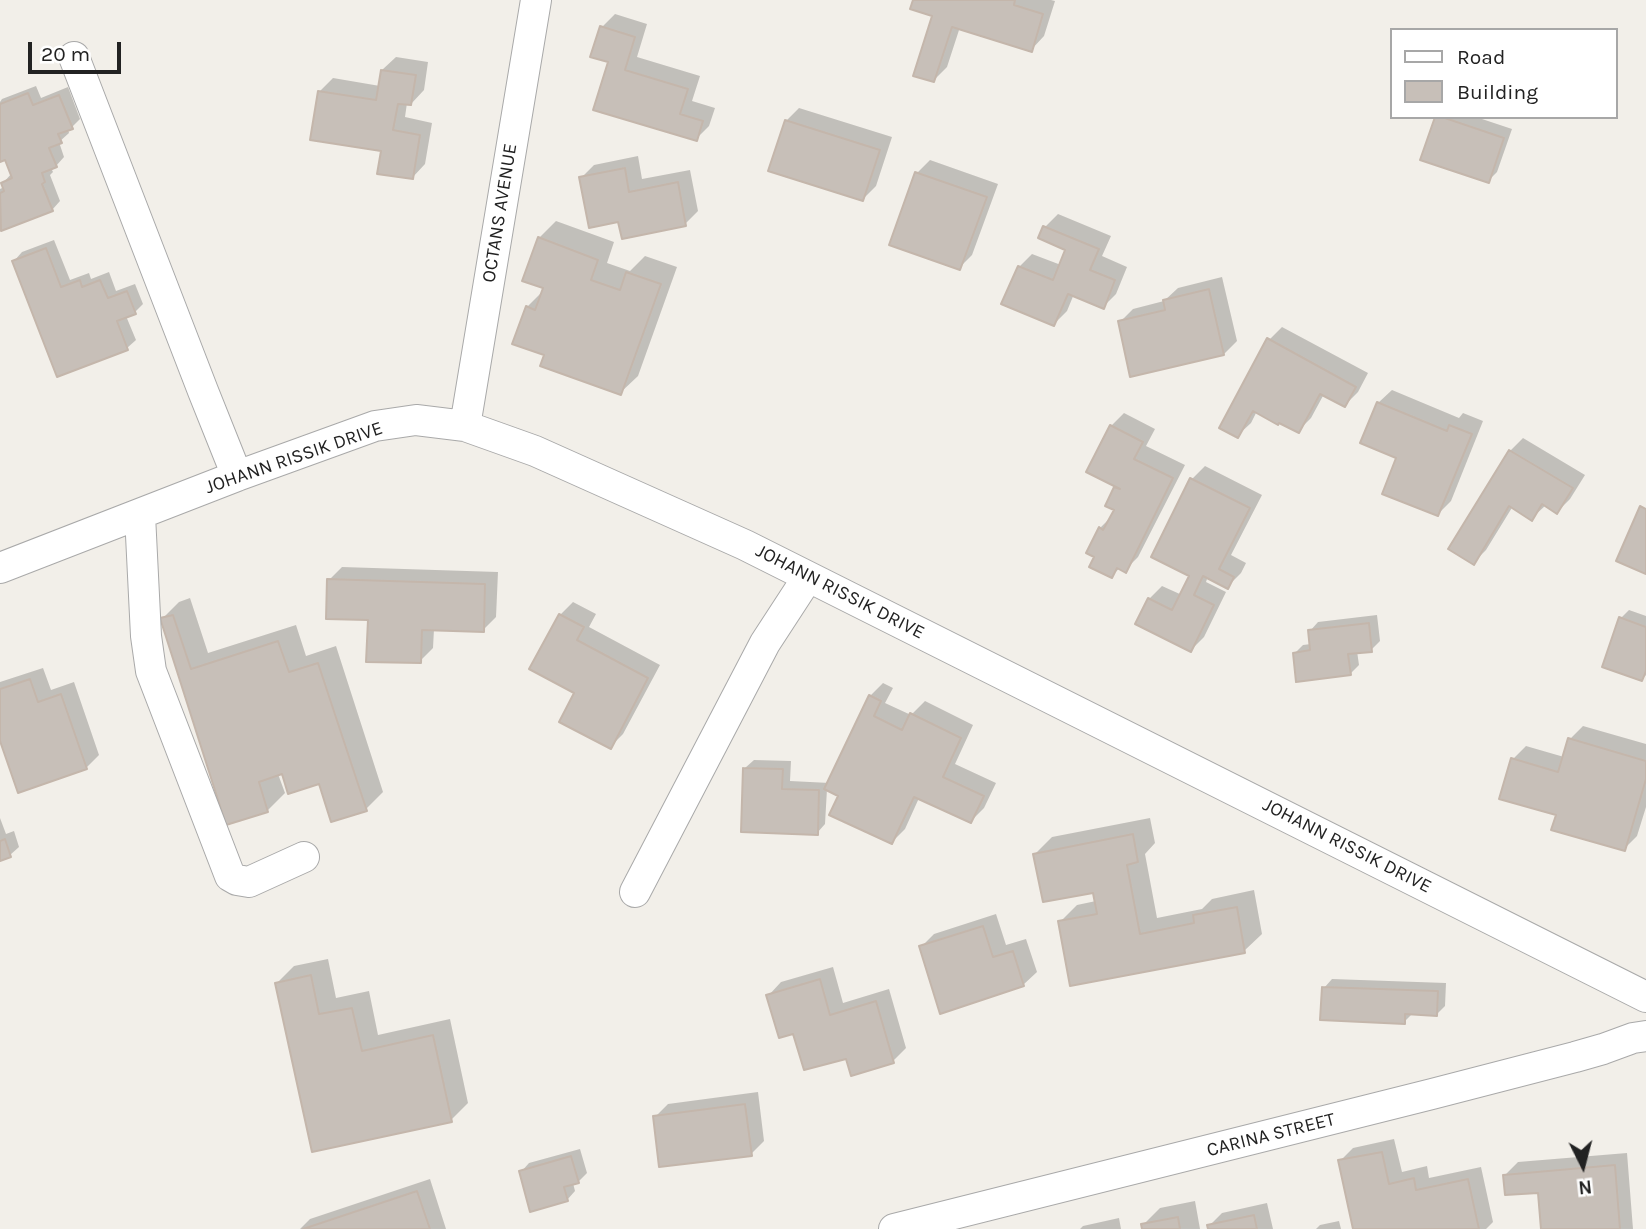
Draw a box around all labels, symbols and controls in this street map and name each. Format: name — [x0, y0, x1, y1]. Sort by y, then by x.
scale bar — [32, 28, 124, 72]
legend — [1390, 28, 1618, 119]
text: 20 m — [41, 42, 90, 66]
text: Road — [1457, 45, 1505, 69]
text: Building — [1457, 80, 1538, 104]
street label: OCTANS AVENUE — [478, 142, 522, 284]
street label: JOHANN RISSIK DRIVE — [202, 417, 386, 499]
street label: JOHANN RISSIK DRIVE — [752, 540, 928, 644]
street label: JOHANN RISSIK DRIVE — [1259, 794, 1435, 898]
street label: CARINA STREET — [1204, 1108, 1338, 1162]
north arrow — [1548, 1131, 1618, 1201]
text: N — [1577, 1175, 1593, 1199]

